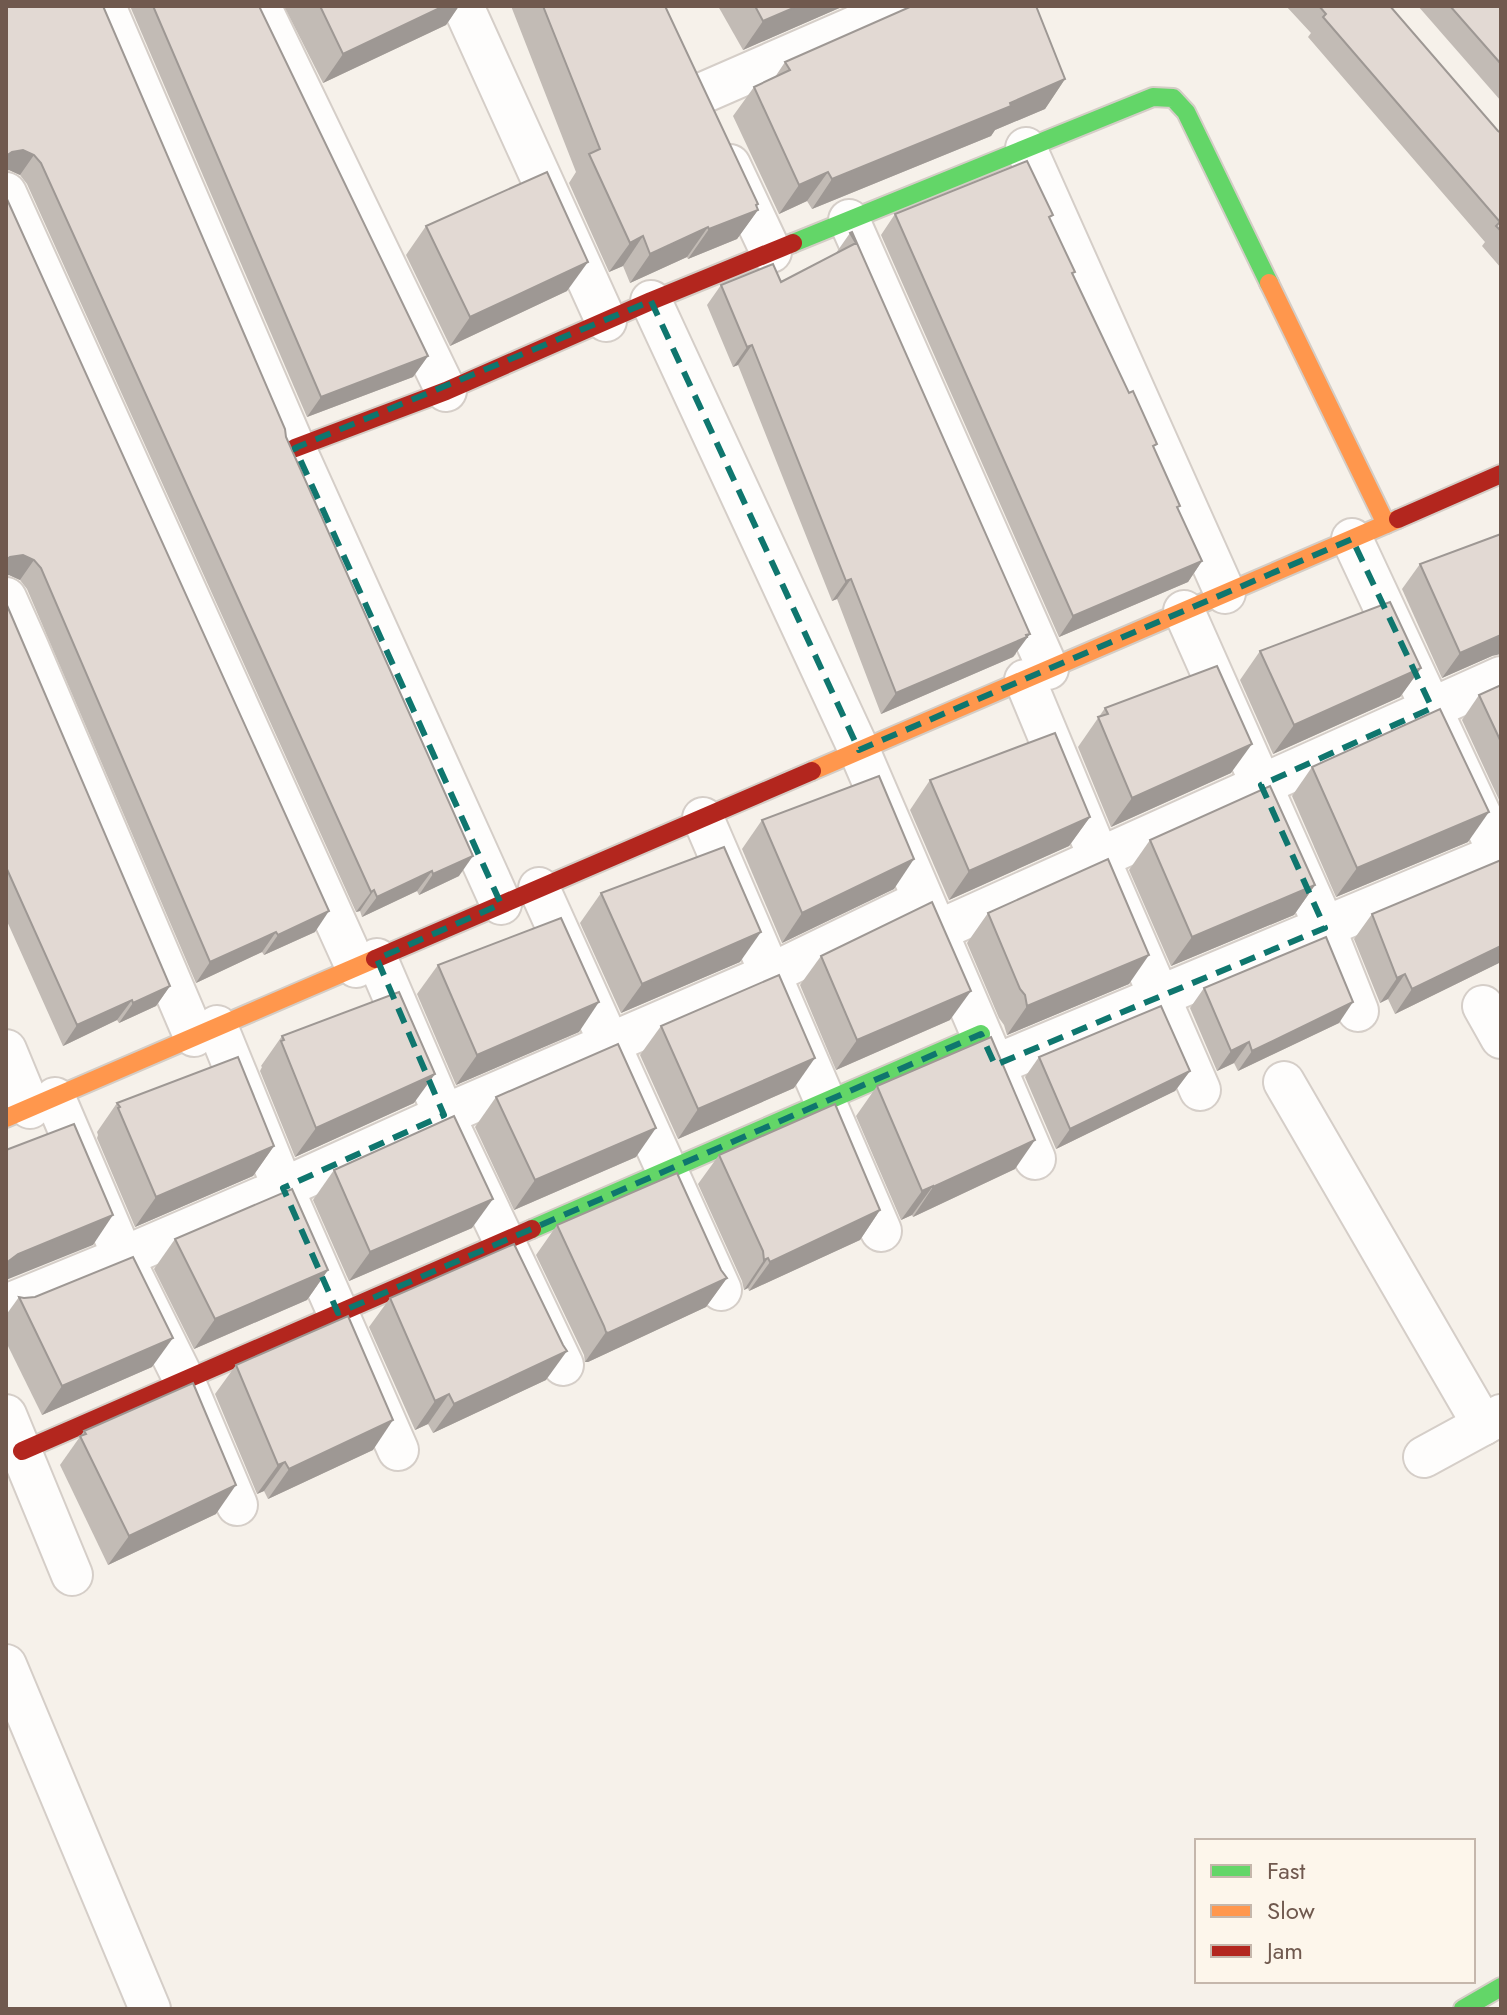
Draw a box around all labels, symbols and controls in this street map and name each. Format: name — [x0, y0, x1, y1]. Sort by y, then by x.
legend — [1195, 1839, 1475, 1983]
text: Fast — [1267, 1853, 1305, 1888]
text: Slow — [1267, 1893, 1315, 1928]
text: Jam — [1264, 1933, 1303, 1968]

